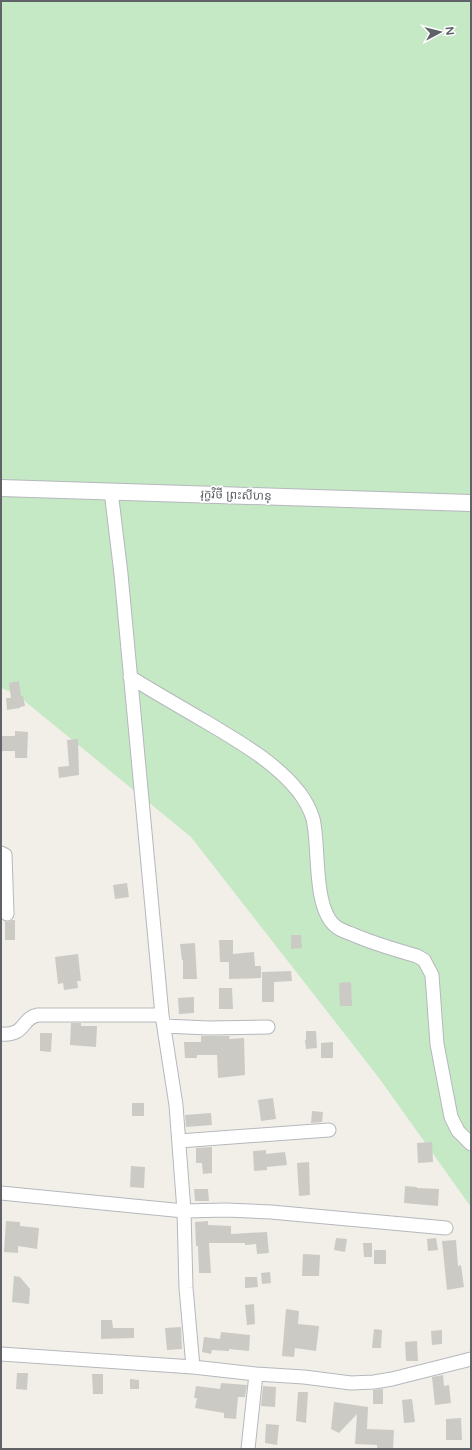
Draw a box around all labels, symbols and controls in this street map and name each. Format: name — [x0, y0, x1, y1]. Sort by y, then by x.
north arrow — [420, 12, 460, 52]
text: N — [442, 26, 456, 36]
street label: រុក្ខវិថី ព្រះសីហនុ — [200, 486, 272, 504]

